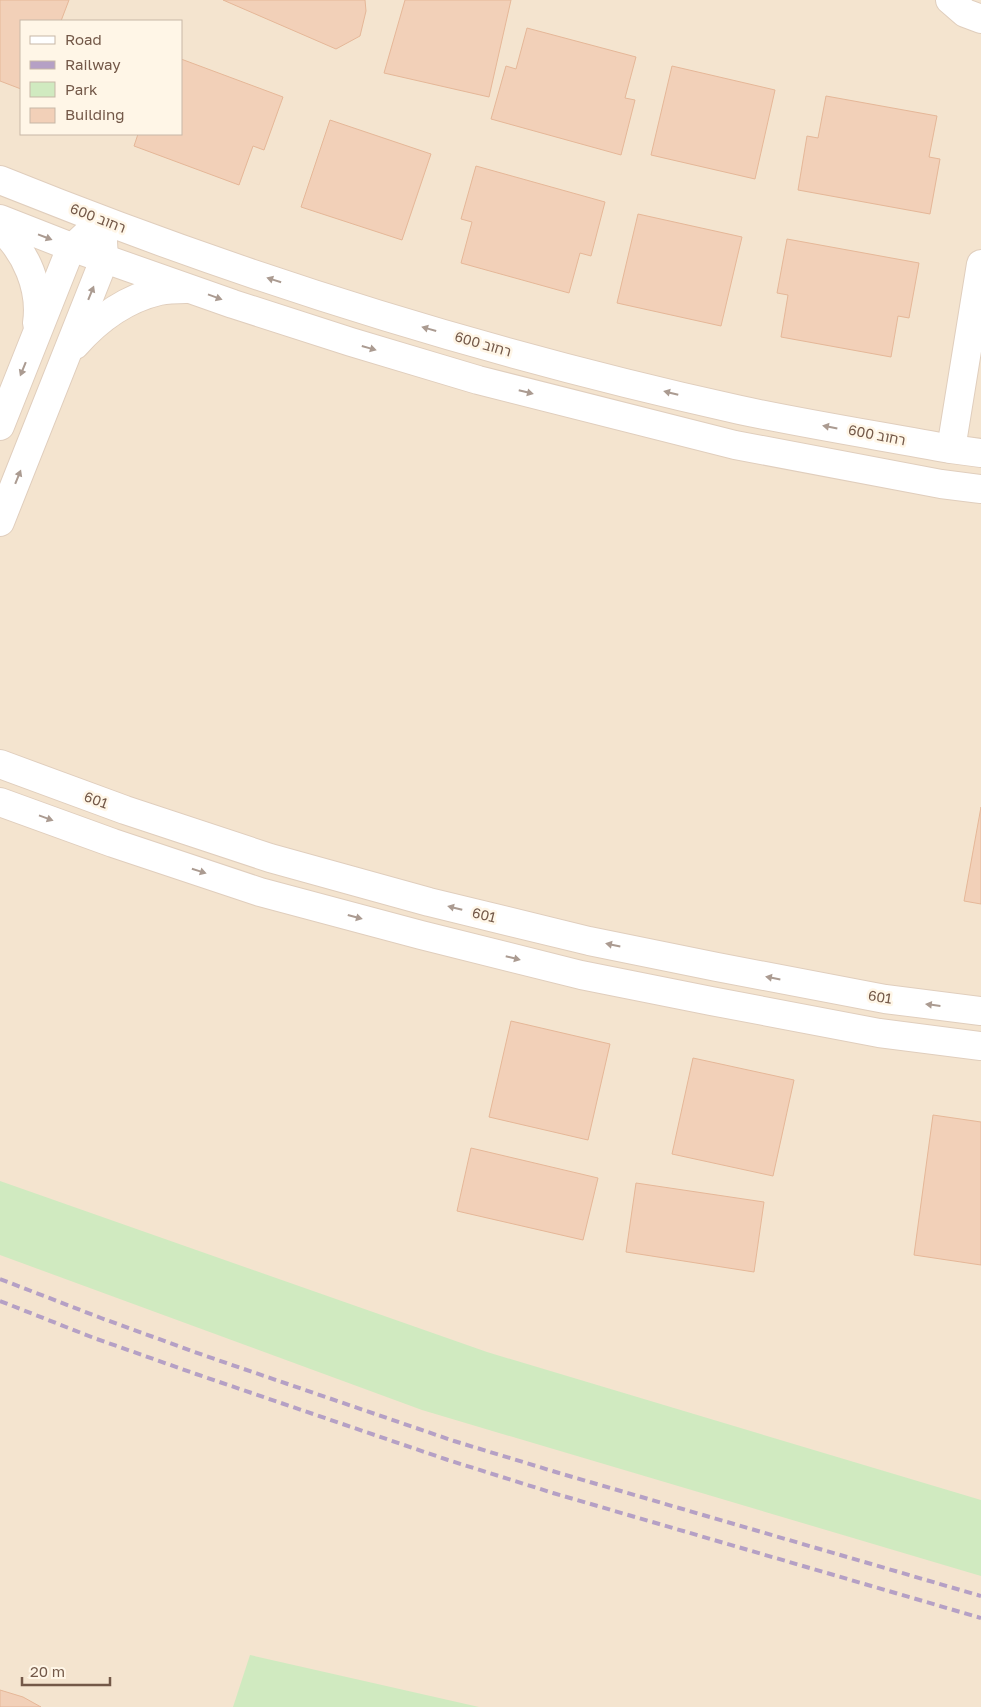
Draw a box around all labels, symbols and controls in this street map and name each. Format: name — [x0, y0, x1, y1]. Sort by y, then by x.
legend — [20, 20, 182, 135]
text: Road — [65, 30, 102, 48]
text: Railway — [65, 55, 121, 73]
text: Park — [65, 80, 98, 98]
text: Building — [65, 105, 125, 123]
street label: רחוב 600 — [68, 199, 128, 236]
one-way arrow — [38, 233, 53, 241]
one-way arrow — [266, 276, 281, 284]
one-way arrow — [88, 286, 95, 301]
one-way arrow — [208, 293, 223, 301]
one-way arrow — [421, 324, 436, 332]
street label: רחוב 600 — [453, 327, 513, 360]
one-way arrow — [362, 344, 377, 352]
one-way arrow — [18, 362, 26, 376]
one-way arrow — [518, 388, 533, 396]
one-way arrow — [663, 389, 678, 397]
street label: רחוב 600 — [847, 421, 907, 448]
one-way arrow — [821, 422, 837, 430]
one-way arrow — [14, 469, 22, 484]
street label: 601 — [82, 787, 111, 812]
one-way arrow — [39, 814, 54, 822]
one-way arrow — [192, 868, 207, 876]
street label: 601 — [470, 903, 498, 926]
one-way arrow — [448, 904, 463, 912]
one-way arrow — [348, 914, 363, 922]
one-way arrow — [605, 941, 621, 949]
one-way arrow — [505, 954, 520, 962]
one-way arrow — [764, 973, 780, 981]
street label: 601 — [867, 986, 893, 1007]
one-way arrow — [924, 1001, 940, 1009]
scale bar — [22, 1654, 110, 1686]
text: 20 m — [30, 1662, 65, 1680]

